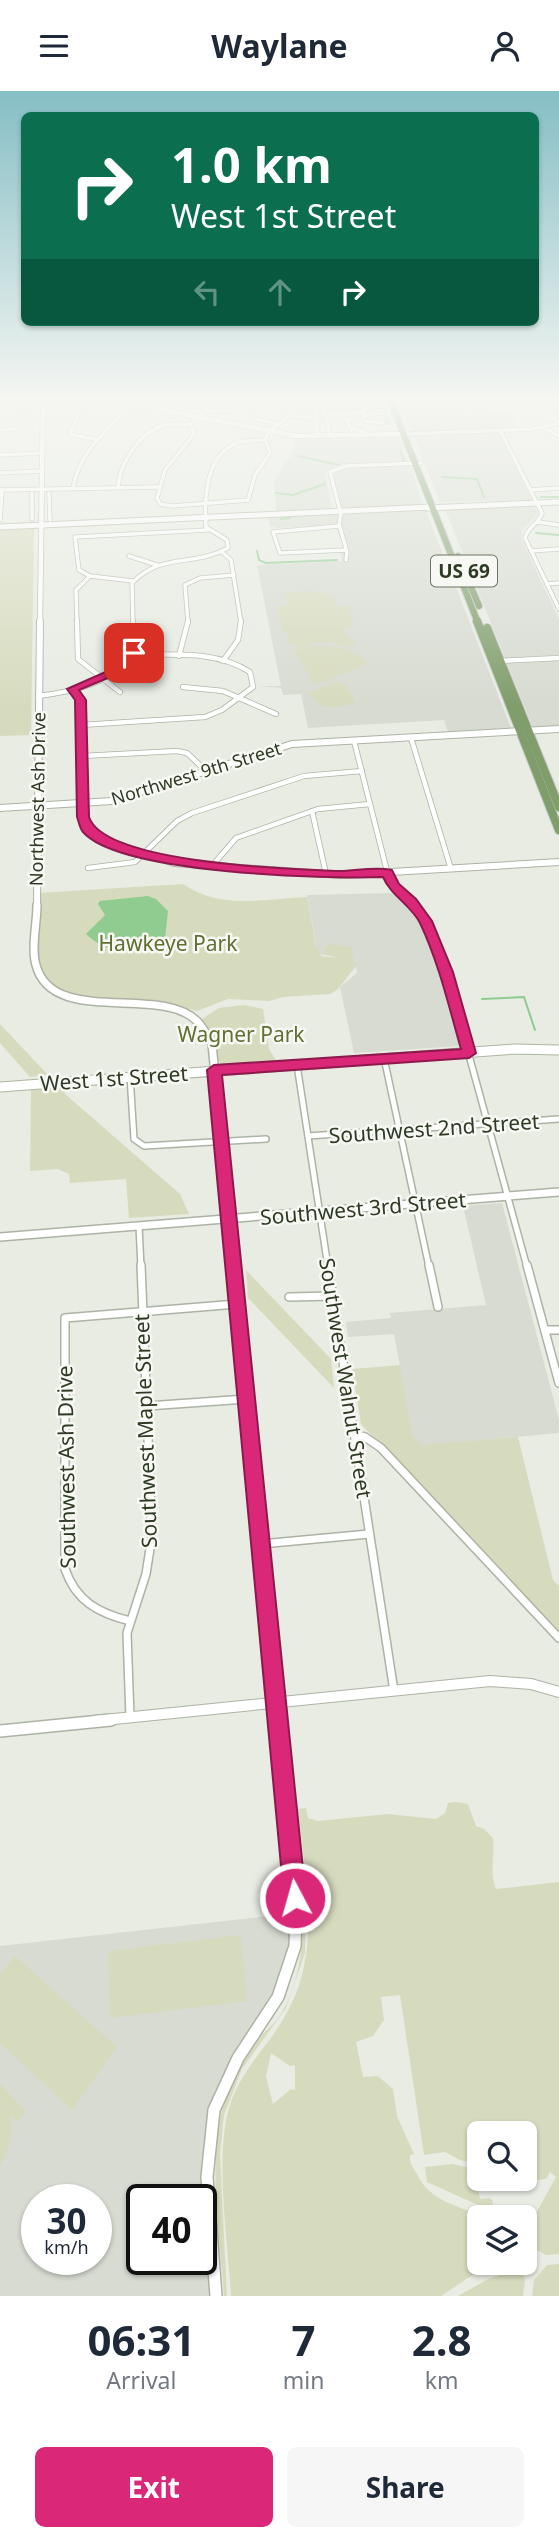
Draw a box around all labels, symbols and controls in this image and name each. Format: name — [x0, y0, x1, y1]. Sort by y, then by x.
text: Waylane — [211, 24, 348, 67]
icon: menu — [35, 27, 73, 65]
icon: person — [486, 27, 524, 65]
text: 1.0 km — [171, 131, 332, 197]
icon: right — [56, 140, 147, 231]
text: West 1st Street — [171, 194, 396, 237]
icon: left — [188, 273, 226, 311]
icon: ahead — [261, 273, 299, 311]
icon: right — [334, 273, 372, 311]
road number: US 69 — [431, 555, 497, 586]
pin — [104, 623, 164, 683]
icon: arrive — [115, 634, 153, 672]
street label: Northwest Ash Drive — [23, 712, 51, 886]
street label: Northwest 9th Street — [108, 736, 284, 810]
park label: Hawkeye Park — [99, 929, 238, 957]
park label: Wagner Park — [177, 1020, 305, 1048]
street label: West 1st Street — [39, 1059, 189, 1097]
street label: Southwest 2nd Street — [328, 1107, 541, 1149]
street label: Southwest 3rd Street — [259, 1185, 467, 1231]
street label: Southwest Walnut Street — [313, 1256, 379, 1501]
street label: Southwest Maple Street — [127, 1313, 163, 1549]
street label: Southwest Ash Drive — [50, 1365, 82, 1569]
position arrow — [258, 1861, 332, 1935]
map controls — [467, 2121, 537, 2275]
button: search — [467, 2121, 537, 2191]
speed limit sign: 40 — [126, 2184, 217, 2275]
text: 30 — [46, 2197, 87, 2244]
button: layers — [467, 2205, 537, 2275]
text: km/h — [44, 2235, 89, 2259]
text: 06:31 — [87, 2311, 195, 2368]
text: 7 — [292, 2311, 316, 2368]
text: 2.8 — [412, 2311, 472, 2368]
text: Arrival — [106, 2364, 176, 2396]
text: min — [283, 2364, 324, 2396]
text: km — [425, 2364, 459, 2396]
button: Exit — [35, 2447, 273, 2527]
button: Share — [287, 2447, 524, 2527]

